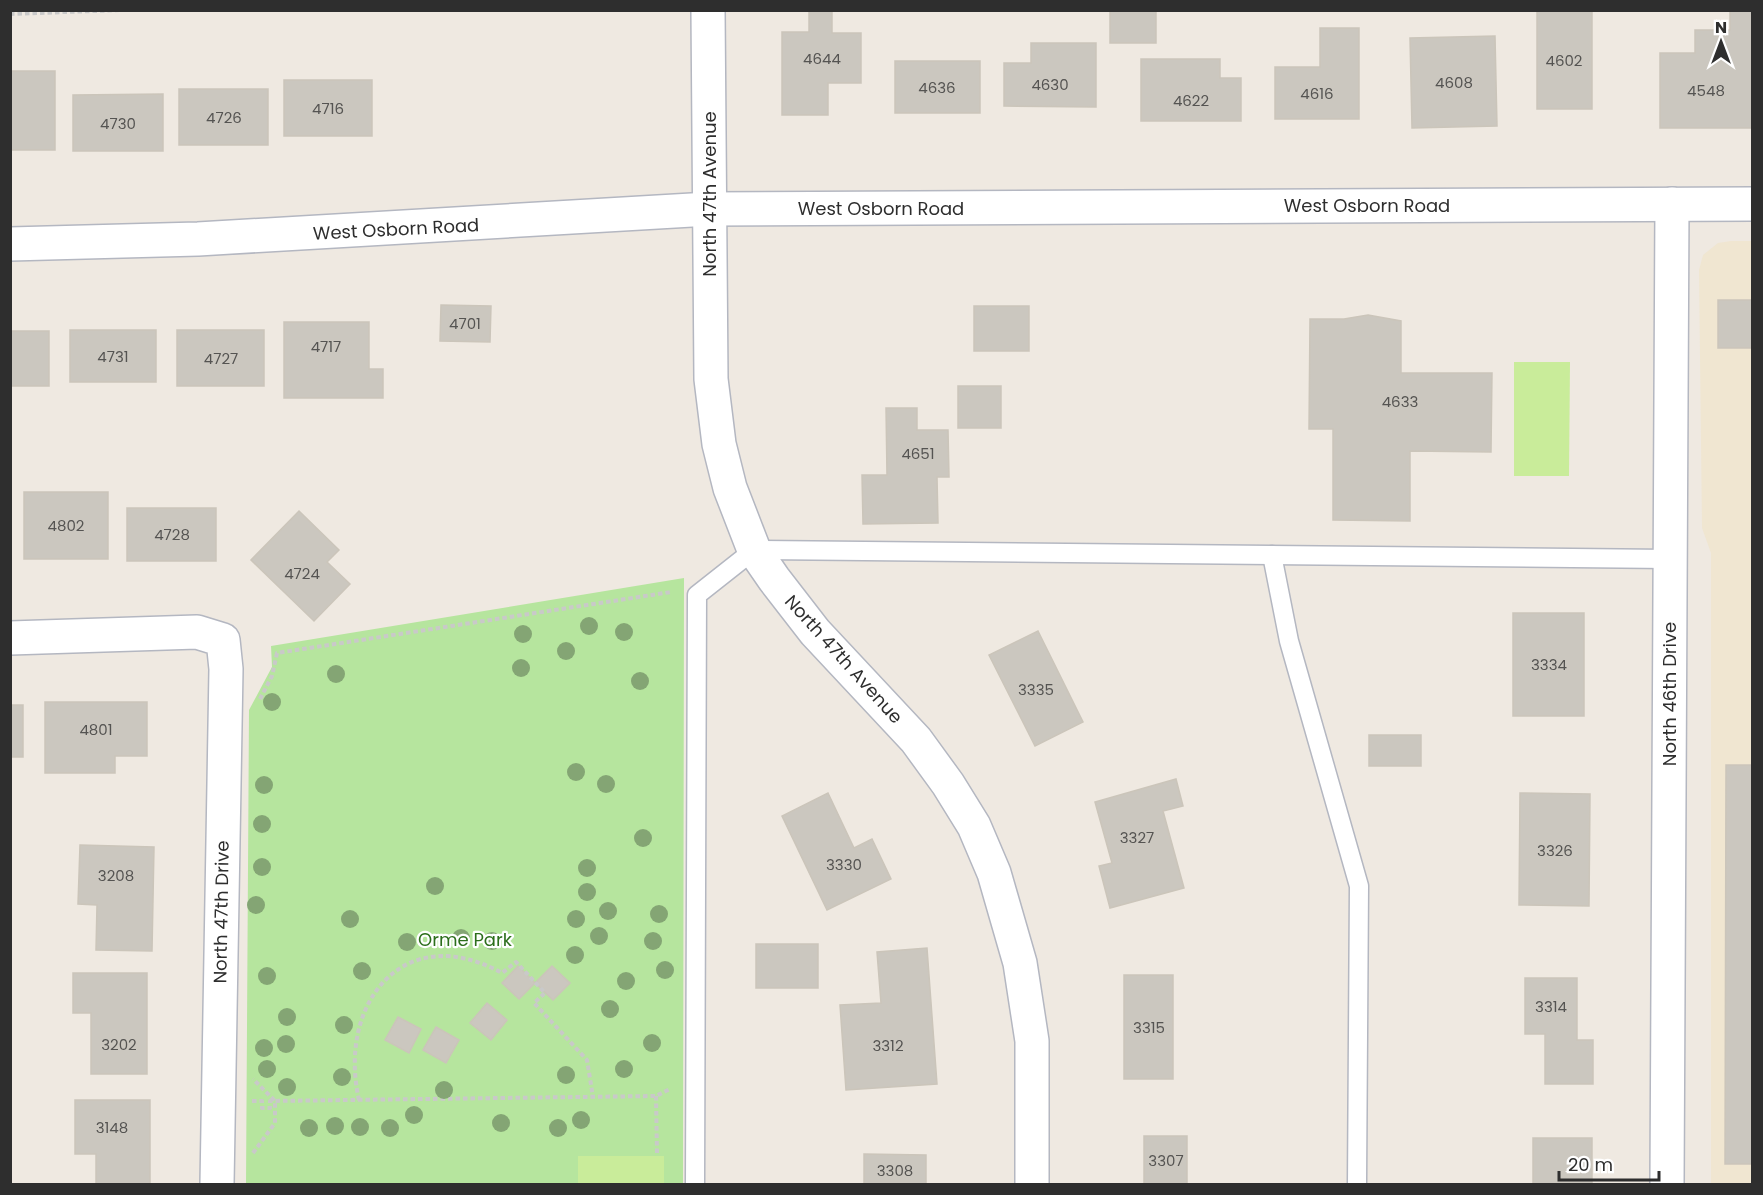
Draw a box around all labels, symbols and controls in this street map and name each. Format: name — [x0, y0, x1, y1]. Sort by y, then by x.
north arrow — [1691, 12, 1751, 72]
text: N — [1715, 16, 1727, 39]
house number: 4644 — [803, 48, 841, 69]
house number: 4602 — [1545, 50, 1583, 71]
house number: 4608 — [1435, 72, 1473, 93]
house number: 4630 — [1031, 74, 1069, 95]
house number: 4636 — [918, 77, 956, 98]
house number: 4548 — [1687, 80, 1725, 101]
house number: 4616 — [1300, 83, 1334, 104]
house number: 4622 — [1173, 90, 1209, 111]
house number: 4716 — [312, 98, 344, 119]
house number: 4726 — [206, 107, 242, 128]
street label: North 47th Avenue — [697, 111, 722, 277]
house number: 4730 — [100, 113, 136, 134]
street label: West Osborn Road — [1284, 193, 1450, 218]
street label: West Osborn Road — [798, 196, 964, 221]
street label: West Osborn Road — [312, 212, 480, 246]
house number: 4701 — [449, 313, 481, 334]
house number: 4717 — [311, 336, 341, 357]
house number: 4731 — [97, 346, 129, 367]
house number: 4727 — [204, 348, 238, 369]
house number: 4633 — [1382, 391, 1418, 412]
house number: 4651 — [901, 443, 935, 464]
house number: 4802 — [48, 515, 84, 536]
house number: 4728 — [154, 524, 190, 545]
house number: 4724 — [284, 563, 320, 584]
street label: North 47th Avenue — [779, 589, 909, 729]
street label: North 46th Drive — [1657, 622, 1682, 766]
house number: 3334 — [1531, 654, 1567, 675]
house number: 3335 — [1018, 679, 1054, 700]
house number: 4801 — [79, 719, 113, 740]
house number: 3327 — [1120, 827, 1154, 848]
street label: North 47th Drive — [207, 840, 235, 984]
house number: 3326 — [1537, 840, 1573, 861]
house number: 3330 — [826, 854, 862, 875]
house number: 3208 — [98, 865, 134, 886]
park label: Orme Park — [418, 927, 513, 952]
house number: 3314 — [1535, 996, 1567, 1017]
house number: 3315 — [1133, 1017, 1165, 1038]
house number: 3202 — [101, 1034, 137, 1055]
house number: 3312 — [872, 1035, 904, 1056]
house number: 3148 — [96, 1117, 128, 1138]
scale bar — [1559, 1144, 1660, 1182]
house number: 3307 — [1148, 1150, 1184, 1171]
text: 20 m — [1568, 1152, 1613, 1177]
house number: 3308 — [877, 1160, 913, 1181]

